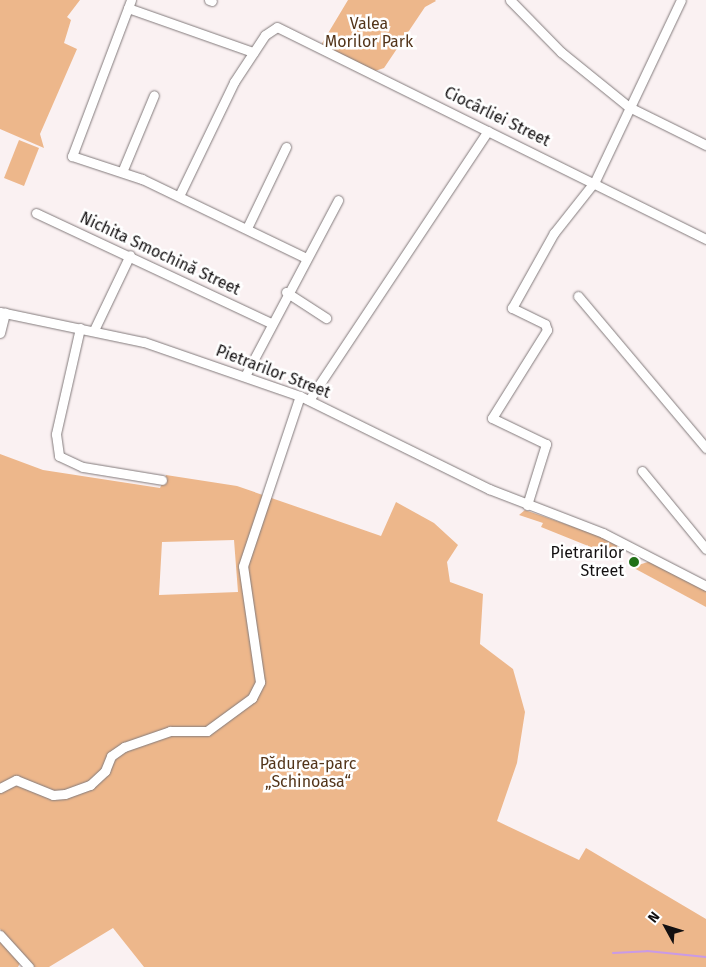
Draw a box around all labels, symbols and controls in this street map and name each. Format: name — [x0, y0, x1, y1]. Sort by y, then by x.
park label: Valea Morilor Park — [325, 14, 413, 52]
street label: Ciocârliei Street — [441, 83, 553, 151]
street label: Nichita Smochină Street — [77, 208, 243, 300]
street label: Pietrarilor Street — [213, 341, 333, 403]
place label: Pietrarilor Street — [551, 543, 624, 581]
marker: Pietrarilor Street — [628, 556, 640, 568]
park label: Pădurea-parc „Schinoasa“ — [260, 754, 356, 792]
north arrow — [641, 902, 691, 952]
text: N — [644, 908, 663, 926]

